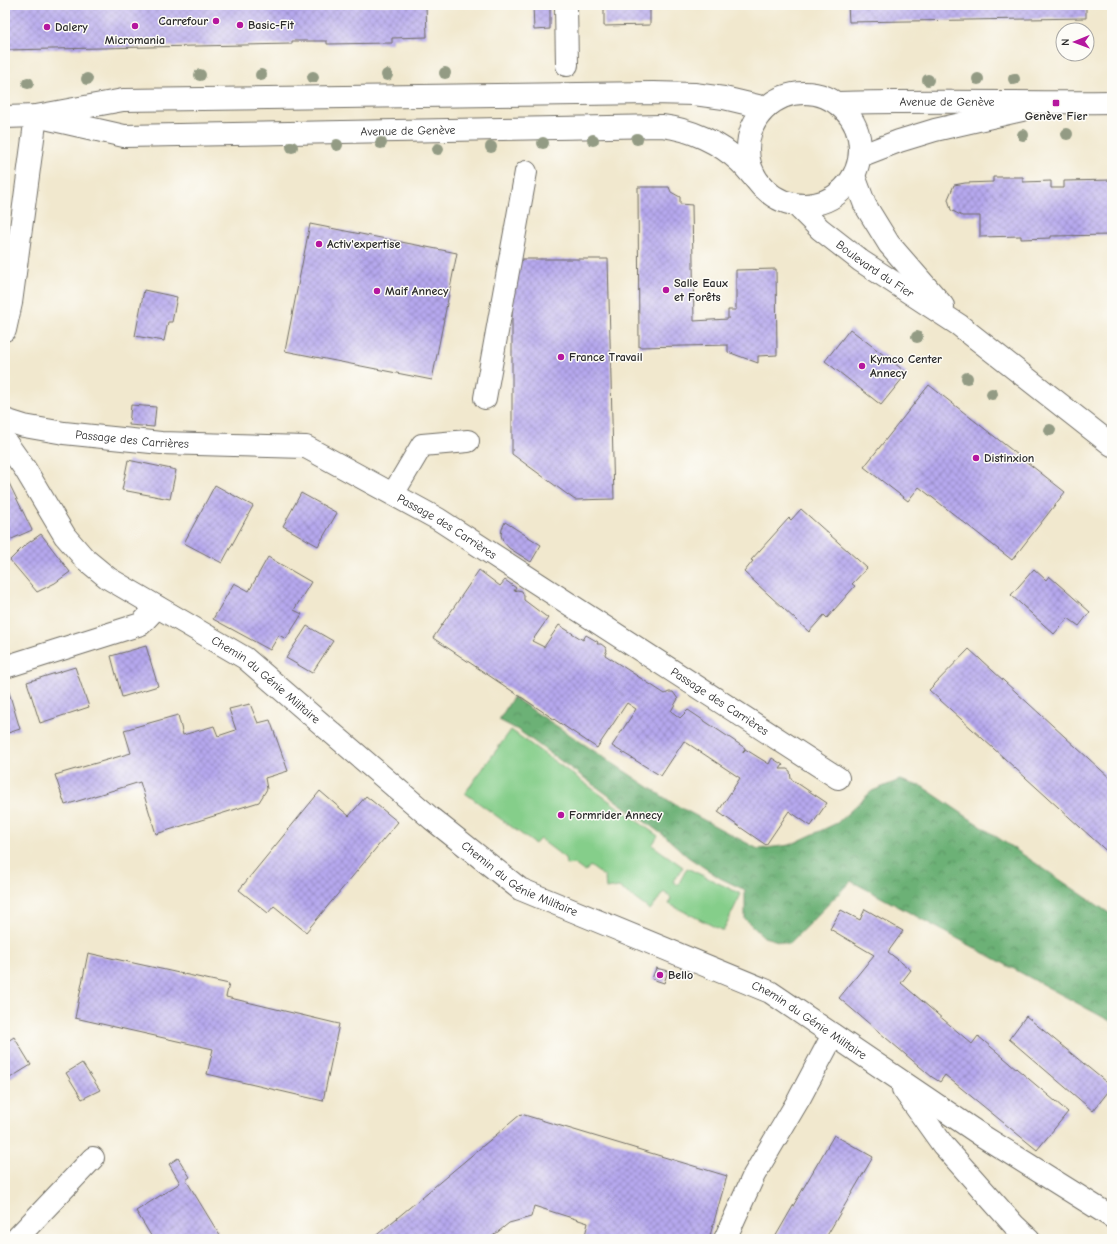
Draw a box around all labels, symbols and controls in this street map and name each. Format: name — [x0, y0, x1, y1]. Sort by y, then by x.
place label: Carrefour — [159, 14, 208, 28]
marker: Carrefour — [211, 16, 221, 26]
place label: Basic-Fit — [248, 18, 295, 32]
place label: Dalery — [55, 20, 88, 34]
marker: Basic-Fit — [235, 20, 245, 30]
marker: Micromania — [130, 21, 140, 31]
marker: Dalery — [42, 22, 52, 32]
north arrow — [1055, 22, 1095, 62]
place label: Micromania — [105, 33, 165, 47]
text: N — [1059, 38, 1072, 46]
street label: Avenue de Genève — [899, 95, 995, 109]
marker: Genève Fier — [1051, 98, 1061, 108]
place label: Genève Fier — [1025, 109, 1087, 123]
street label: Avenue de Genève — [360, 123, 456, 139]
place label: Activ'expertise — [327, 237, 400, 251]
street label: Boulevard du Fier — [833, 237, 917, 301]
marker: Activ'expertise — [314, 239, 324, 249]
place label: Salle Eaux et Forêts — [674, 276, 728, 304]
place label: Maif Annecy — [385, 284, 449, 298]
marker: Salle Eaux et Forêts — [661, 285, 671, 295]
marker: Maif Annecy — [372, 286, 382, 296]
place label: France Travail — [569, 350, 642, 364]
marker: France Travail — [556, 352, 566, 362]
place label: Kymco Center Annecy — [870, 352, 942, 380]
marker: Kymco Center Annecy — [857, 361, 867, 371]
street label: Passage des Carrières — [75, 427, 189, 451]
place label: Distinxion — [984, 451, 1034, 465]
marker: Distinxion — [971, 453, 981, 463]
street label: Passage des Carrières — [395, 491, 499, 562]
street label: Chemin du Génie Militaire — [209, 633, 323, 726]
street label: Passage des Carrières — [668, 665, 771, 738]
place label: Formrider Annecy — [569, 808, 663, 822]
marker: Formrider Annecy — [556, 810, 566, 820]
street label: Chemin du Génie Militaire — [459, 838, 580, 919]
place label: Bello — [668, 968, 693, 982]
marker: Bello — [655, 970, 665, 980]
street label: Chemin du Génie Militaire — [750, 978, 869, 1062]

